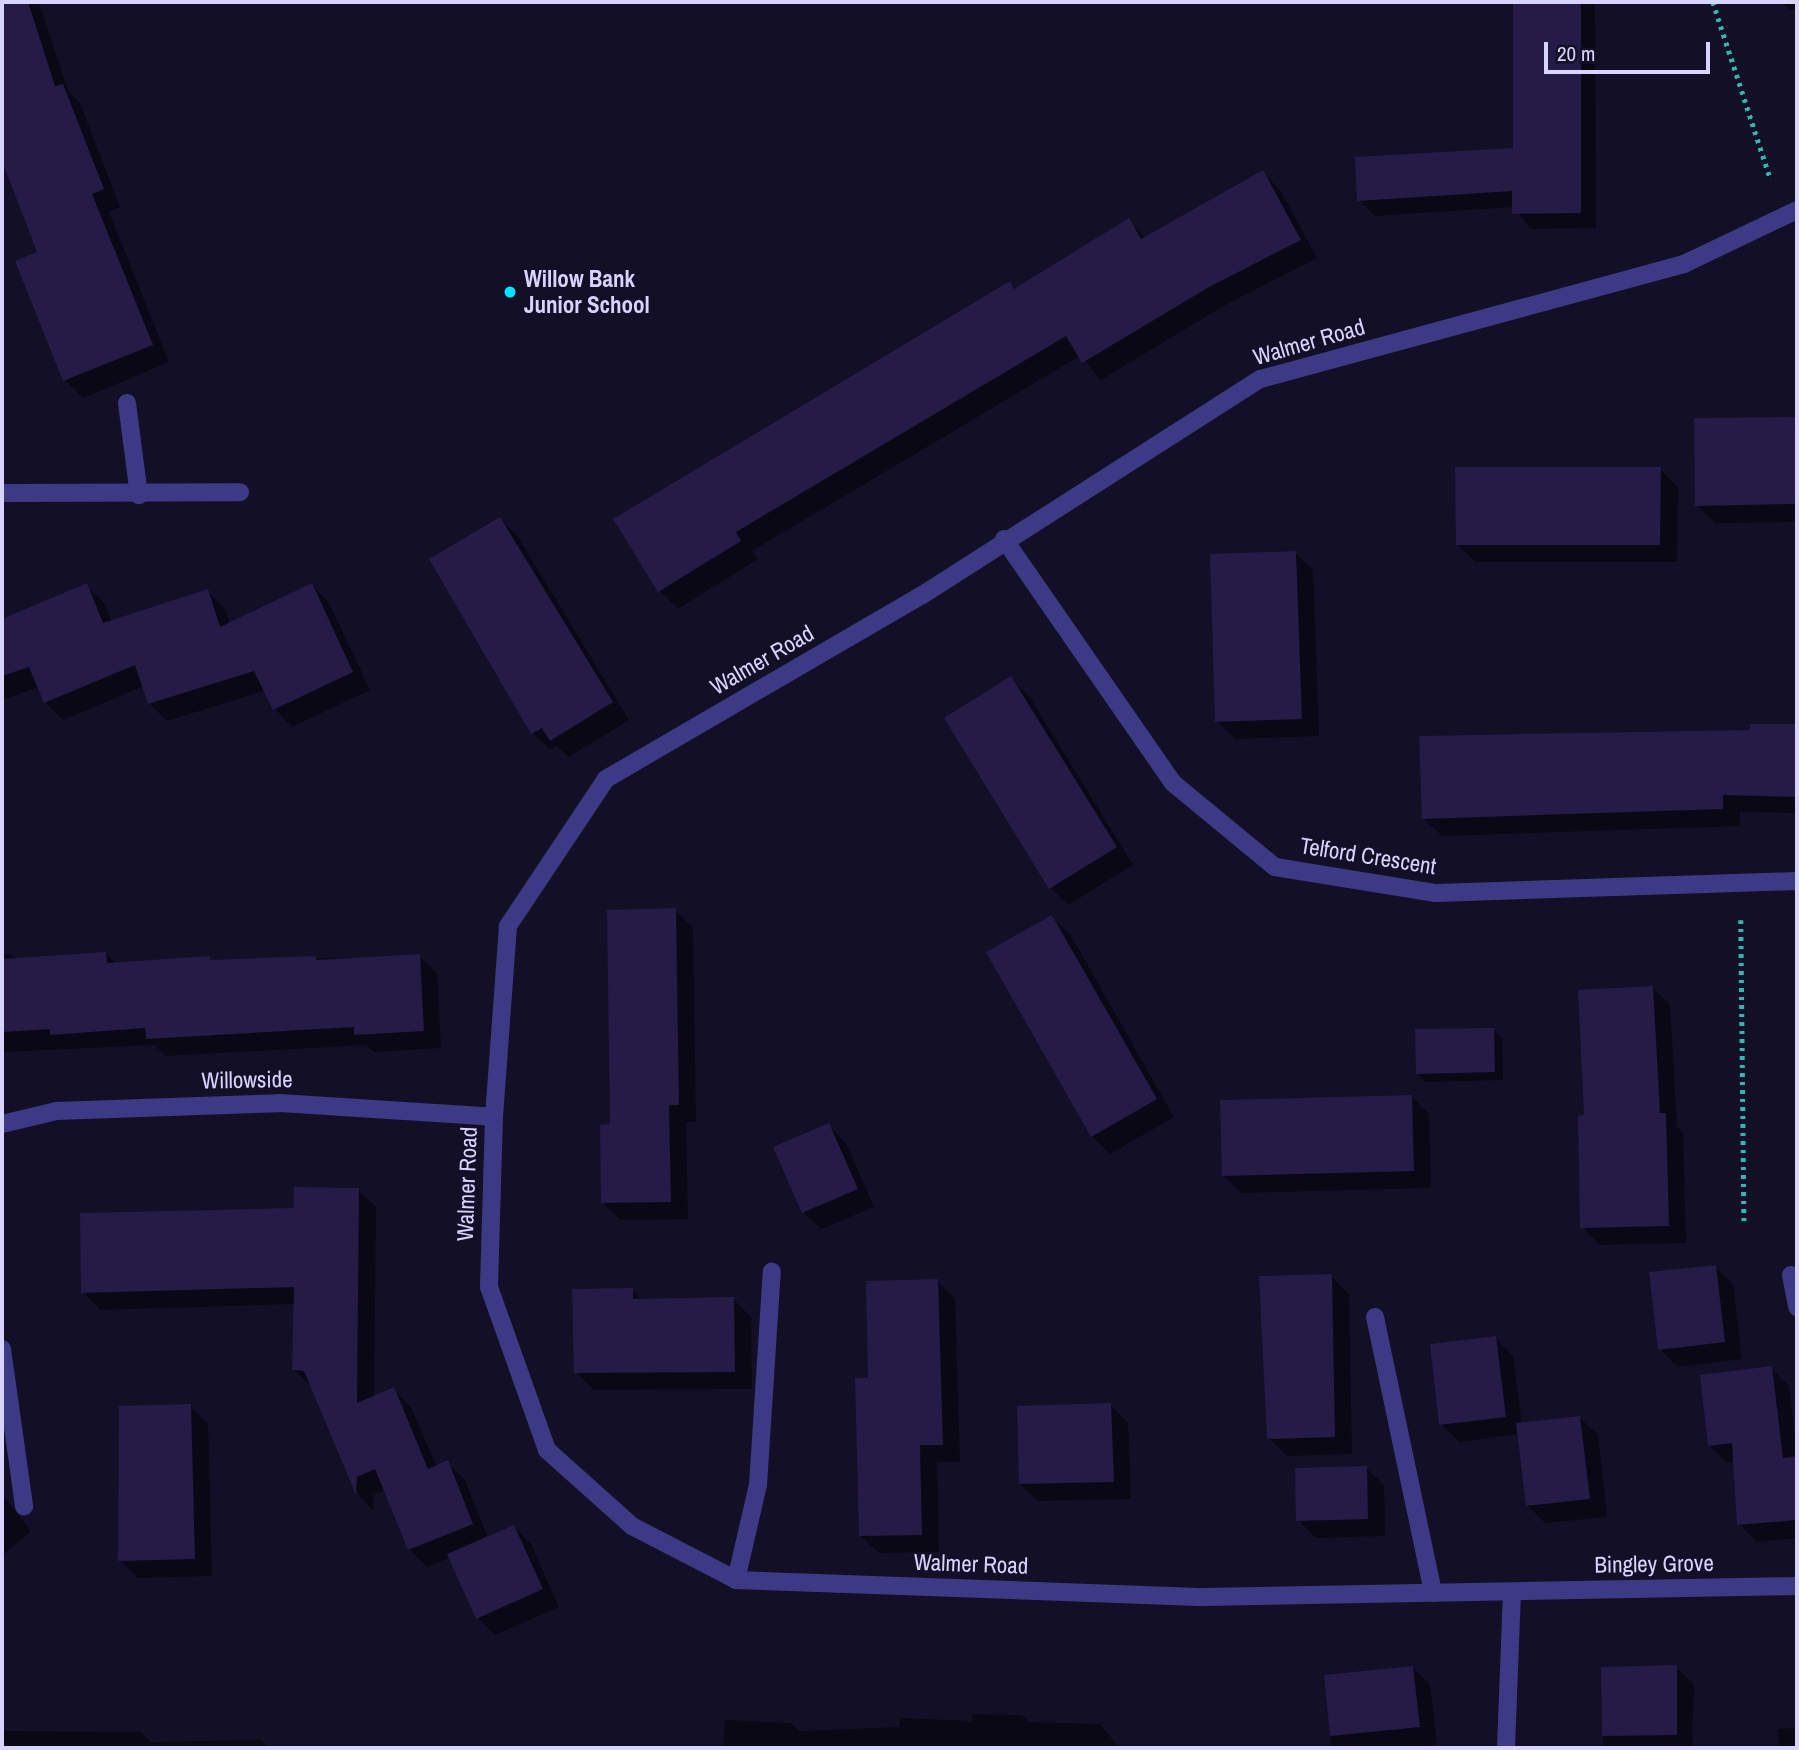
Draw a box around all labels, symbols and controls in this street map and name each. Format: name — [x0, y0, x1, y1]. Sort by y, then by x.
scale bar — [1547, 28, 1713, 72]
text: 20 m — [1557, 39, 1595, 68]
place label: Willow Bank Junior School — [524, 265, 650, 319]
marker: Willow Bank Junior School — [502, 284, 518, 300]
street label: Walmer Road — [1250, 313, 1368, 371]
street label: Walmer Road — [705, 619, 819, 701]
street label: Telford Crescent — [1298, 832, 1438, 880]
street label: Willowside — [201, 1065, 293, 1095]
street label: Walmer Road — [451, 1126, 483, 1242]
street label: Walmer Road — [913, 1548, 1029, 1580]
street label: Bingley Grove — [1594, 1549, 1714, 1579]

